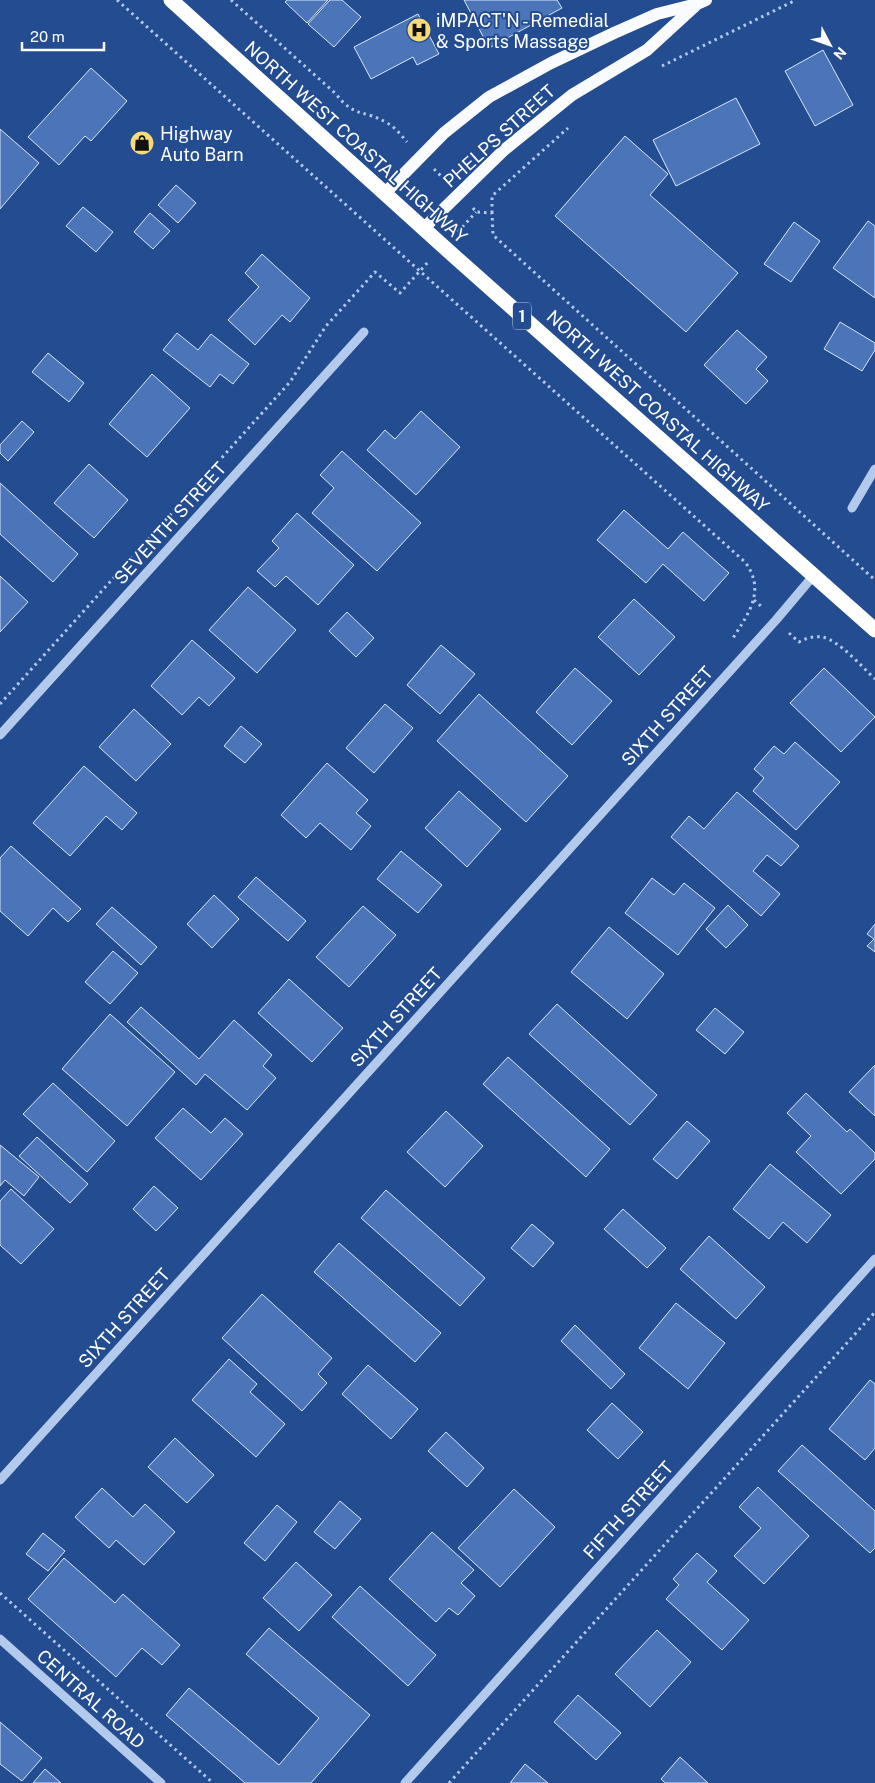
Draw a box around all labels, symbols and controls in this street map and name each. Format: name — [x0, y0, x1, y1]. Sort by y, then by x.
place label: iMPACT'N - Remedial & Sports Massage — [436, 10, 609, 52]
hospital icon: iMPACT'N - Remedial & Sports Massage — [406, 17, 432, 43]
scale bar — [22, 20, 105, 52]
north arrow — [805, 20, 855, 70]
text: 20 m — [30, 28, 65, 45]
street label: NORTH WEST COASTAL HIGHWAY — [241, 37, 471, 247]
text: N — [830, 44, 849, 63]
street label: PHELPS STREET — [439, 80, 559, 192]
place label: Highway Auto Barn — [160, 123, 244, 165]
shop icon: Highway Auto Barn — [129, 130, 155, 156]
road number: 1 — [513, 302, 531, 330]
street label: NORTH WEST COASTAL HIGHWAY — [543, 306, 773, 516]
street label: SEVENTH STREET — [110, 457, 231, 588]
street label: SIXTH STREET — [617, 662, 717, 770]
street label: SIXTH STREET — [346, 963, 446, 1071]
street label: SIXTH STREET — [74, 1264, 174, 1372]
street label: FIFTH STREET — [579, 1457, 677, 1563]
street label: CENTRAL ROAD — [33, 1645, 149, 1753]

